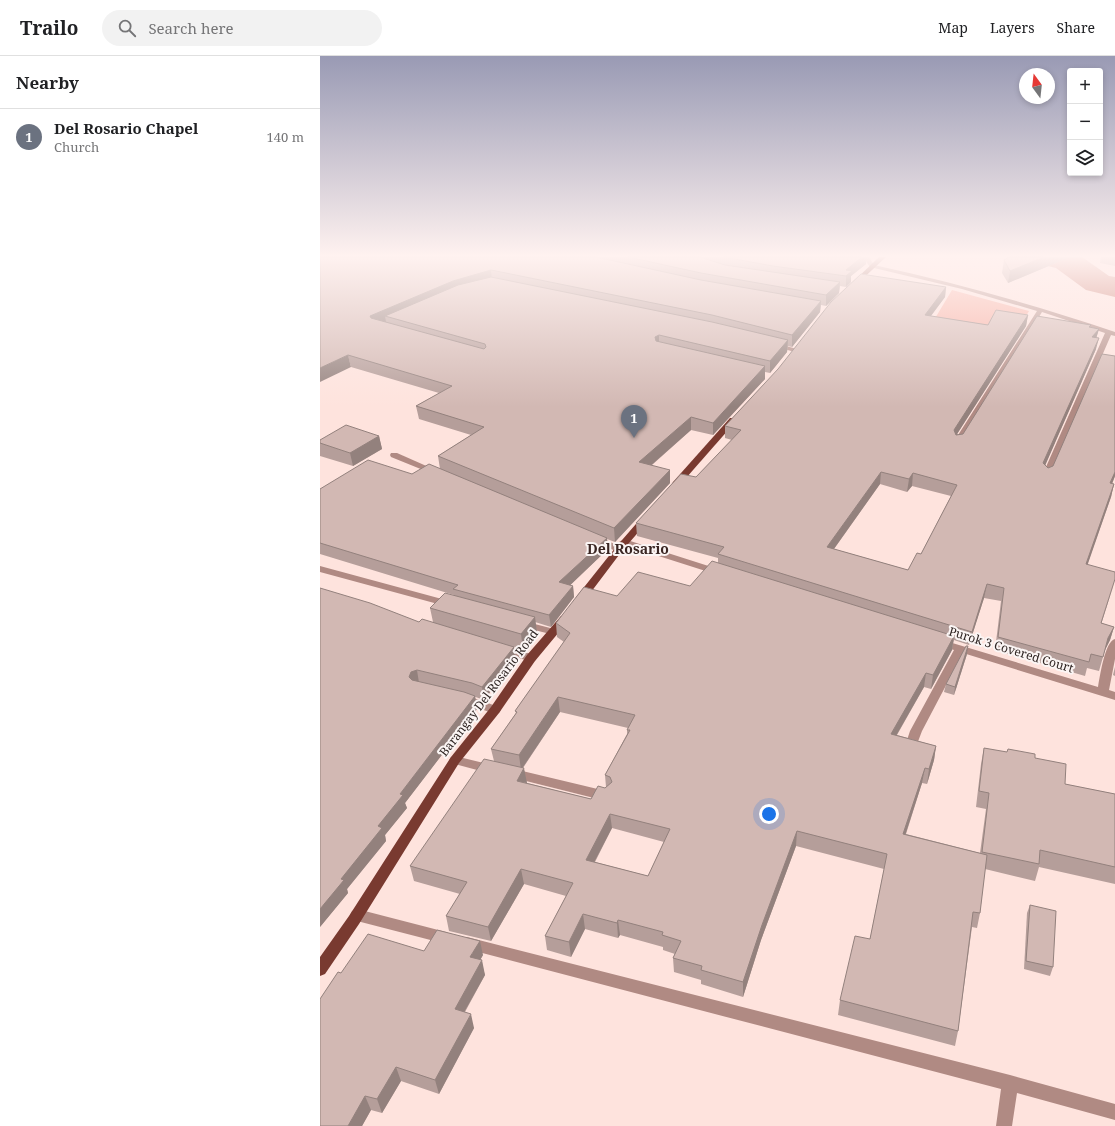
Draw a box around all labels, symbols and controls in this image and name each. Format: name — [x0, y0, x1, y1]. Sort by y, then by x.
search box — [102, 10, 382, 46]
text: Trailo — [20, 15, 78, 41]
icon: search — [116, 17, 138, 39]
text: Search here — [148, 18, 234, 38]
text: Map — [938, 18, 968, 37]
text: Layers — [990, 18, 1035, 37]
text: Share — [1057, 18, 1095, 37]
north arrow — [1019, 68, 1055, 104]
map controls — [1067, 68, 1103, 176]
button: + — [1067, 68, 1103, 104]
text: Nearby — [16, 71, 79, 94]
button: − — [1067, 104, 1103, 140]
text: Del Rosario Chapel — [54, 118, 198, 138]
text: 1 — [25, 128, 33, 146]
text: 140 m — [267, 128, 304, 146]
text: Church — [54, 138, 99, 156]
button: layers — [1067, 140, 1103, 176]
pin: 1 — [621, 405, 647, 438]
district label: Del Rosario — [587, 539, 669, 558]
street label: Purok 3 Covered Court — [947, 622, 1076, 677]
street label: Barangay Del Rosario Road — [435, 625, 542, 760]
your location — [759, 804, 779, 824]

